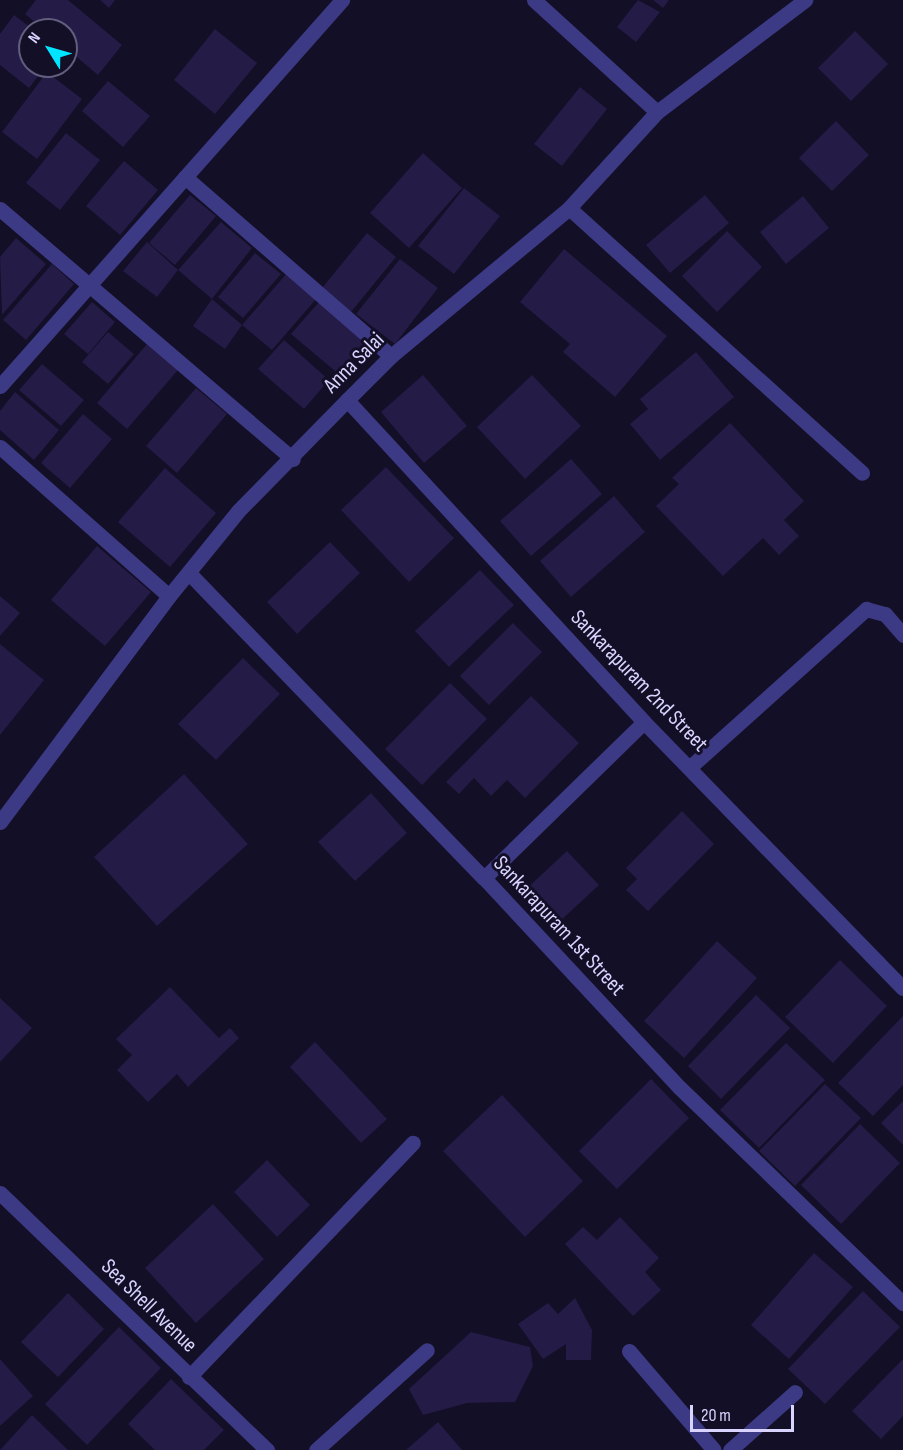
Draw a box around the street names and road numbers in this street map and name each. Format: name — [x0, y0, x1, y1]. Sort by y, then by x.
street label: Anna Salai — [318, 327, 390, 399]
street label: Sankarapuram 2nd Street — [565, 605, 713, 757]
street label: Sankarapuram 1st Street — [488, 851, 630, 1001]
street label: Sea Shell Avenue — [95, 1254, 203, 1358]

